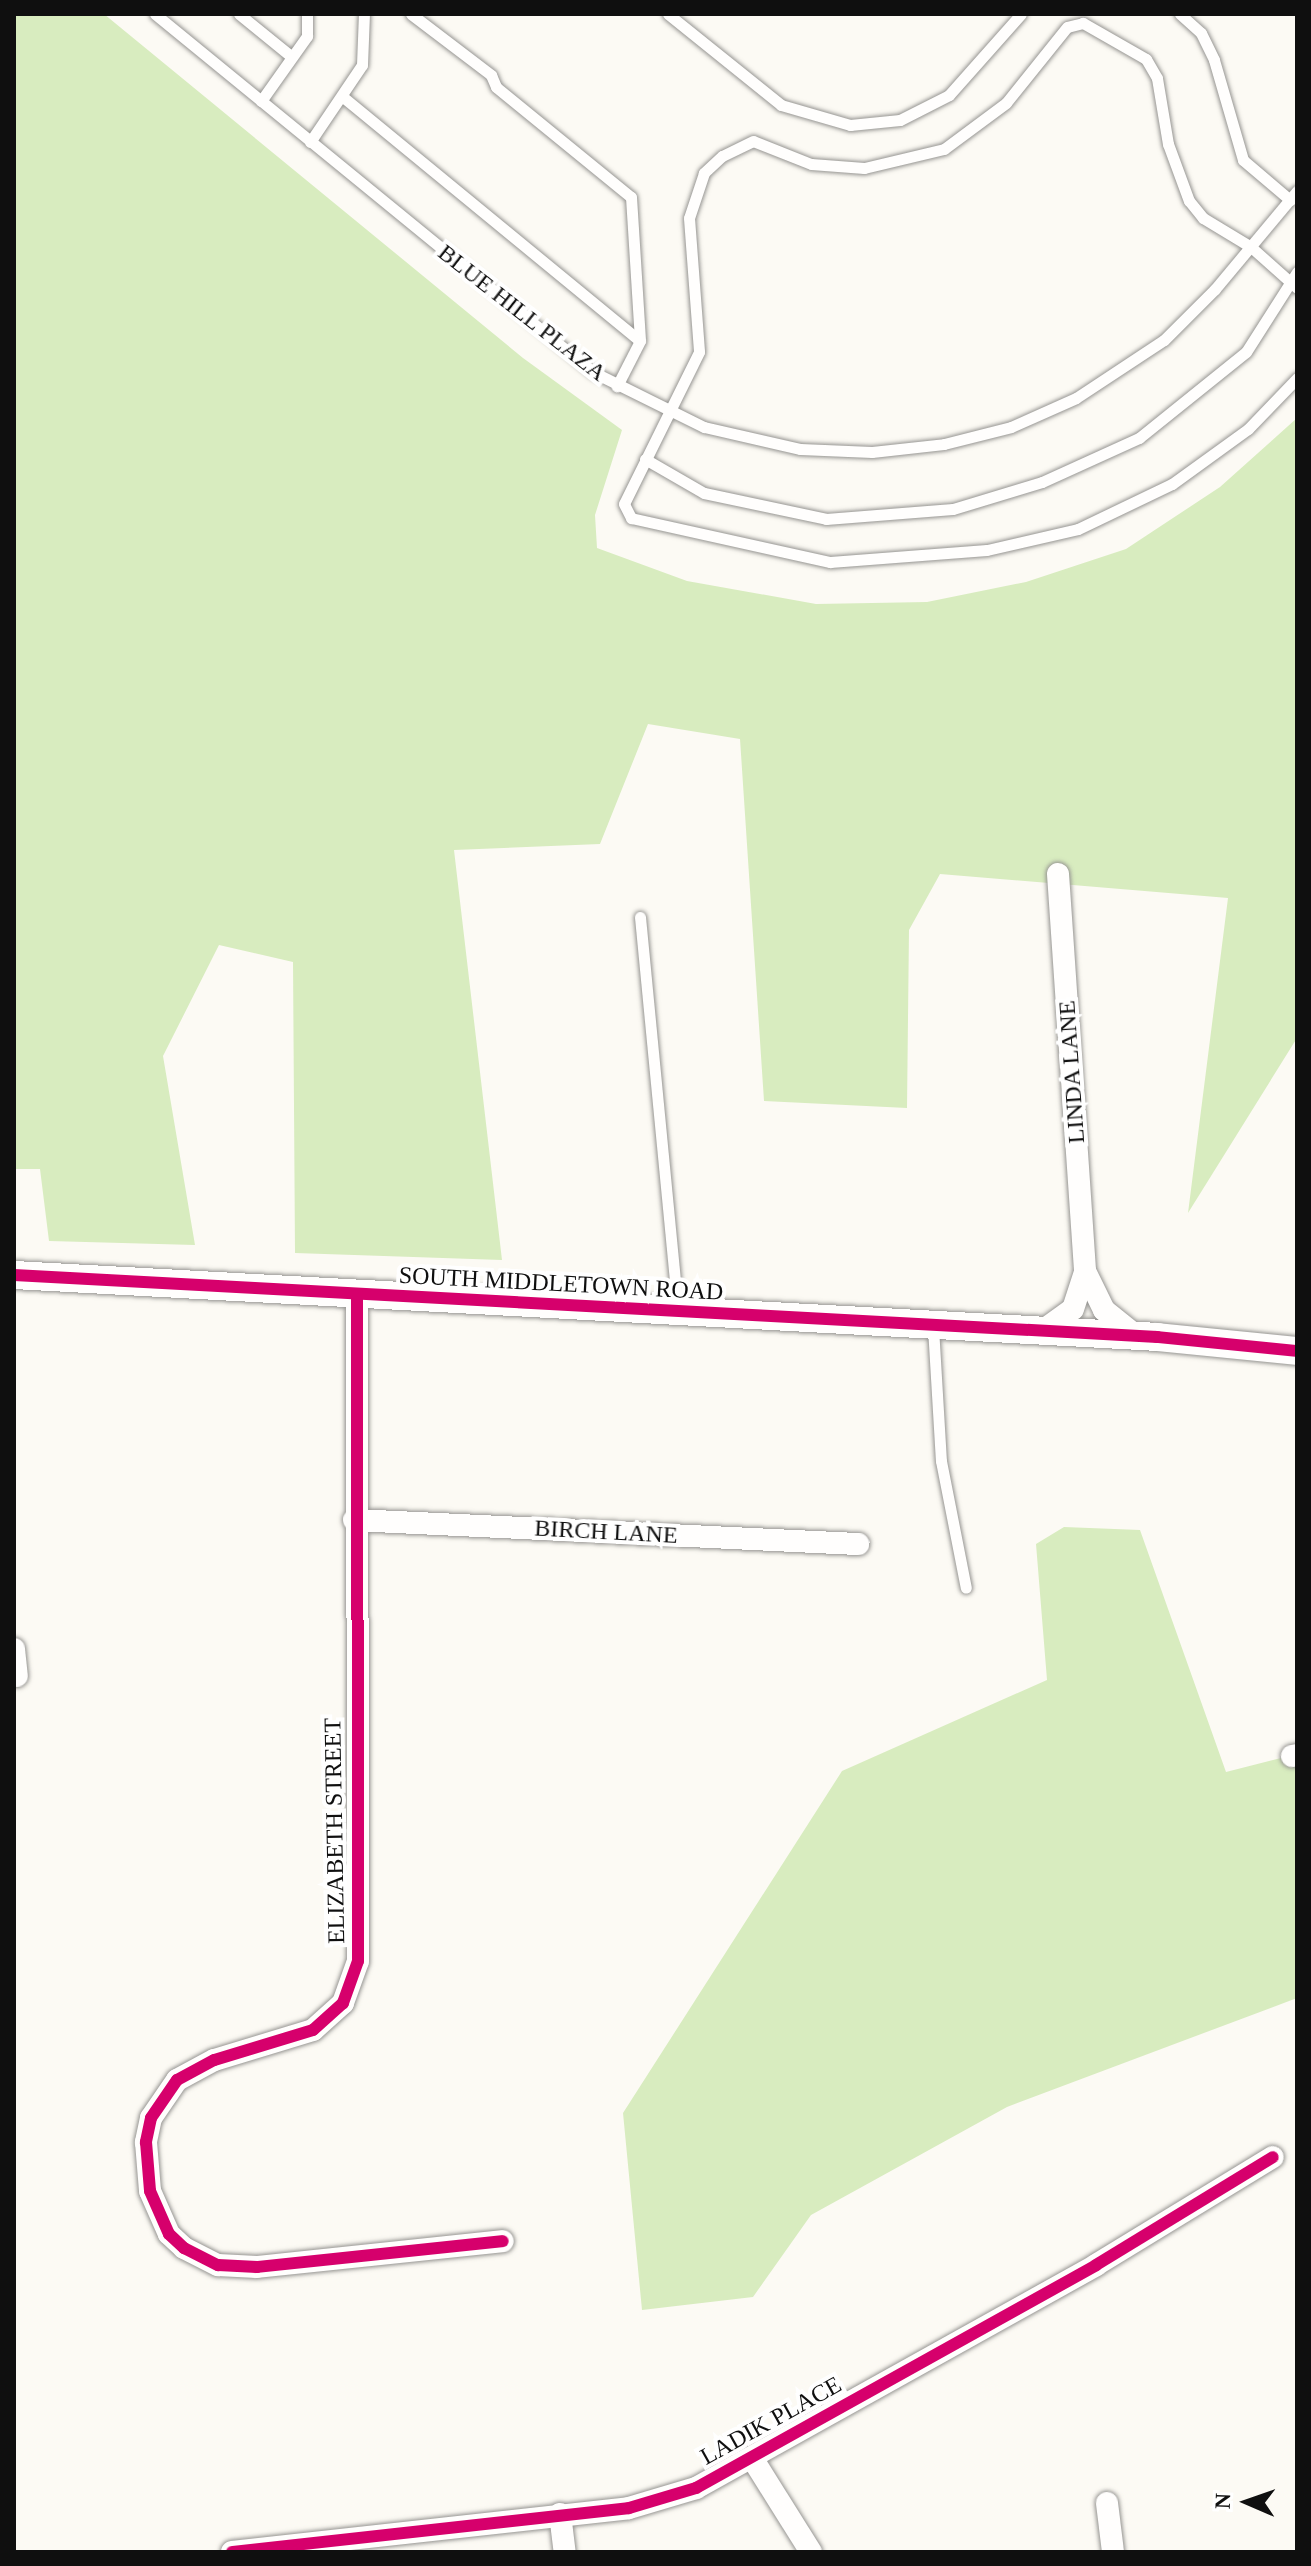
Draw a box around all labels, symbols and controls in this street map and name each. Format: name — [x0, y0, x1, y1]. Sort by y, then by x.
street label: BLUE HILL PLAZA — [432, 238, 612, 388]
street label: LINDA LANE — [1053, 999, 1091, 1145]
street label: SOUTH MIDDLETOWN ROAD — [398, 1261, 724, 1307]
street label: BIRCH LANE — [534, 1514, 678, 1550]
street label: ELIZABETH STREET — [319, 1718, 351, 1944]
street label: LADIK PLACE — [696, 2370, 846, 2472]
north arrow — [1207, 2462, 1287, 2542]
text: N — [1210, 2493, 1235, 2510]

